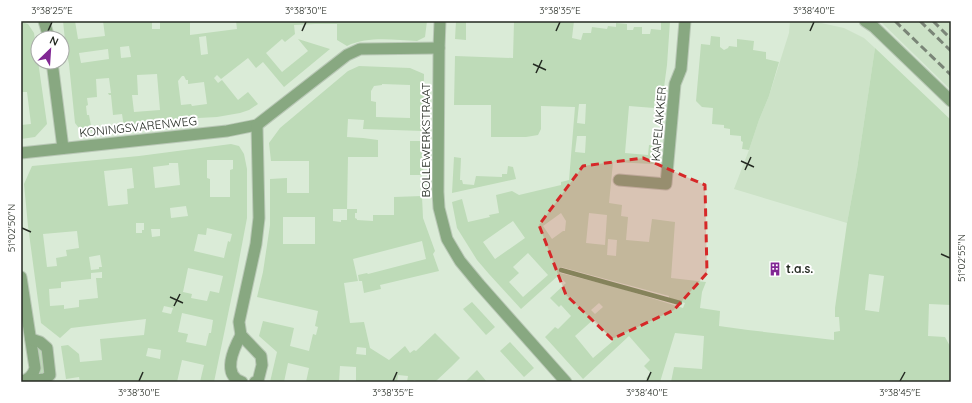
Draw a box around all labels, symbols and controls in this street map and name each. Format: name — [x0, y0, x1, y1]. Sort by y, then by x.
text: 3°38'25"E — [31, 4, 73, 17]
text: 3°38'30"E — [285, 4, 327, 17]
text: 3°38'35"E — [539, 4, 581, 17]
text: 3°38'40"E — [793, 4, 835, 17]
north arrow — [30, 30, 70, 70]
text: N — [48, 33, 61, 49]
street label: BOLLEWERKSTRAAT — [418, 82, 433, 198]
street label: KAPELAKKER — [648, 86, 669, 162]
street label: KONINGSVARENWEG — [78, 113, 197, 140]
text: 51°02'50"N — [5, 204, 18, 252]
text: 51°02'55"N — [955, 234, 968, 282]
building icon: t.a.s. — [767, 261, 783, 277]
place label: t.a.s. — [786, 261, 813, 276]
text: 3°38'30"E — [118, 386, 160, 399]
text: 3°38'35"E — [372, 386, 414, 399]
text: 3°38'40"E — [626, 386, 668, 399]
text: 3°38'45"E — [879, 386, 921, 399]

